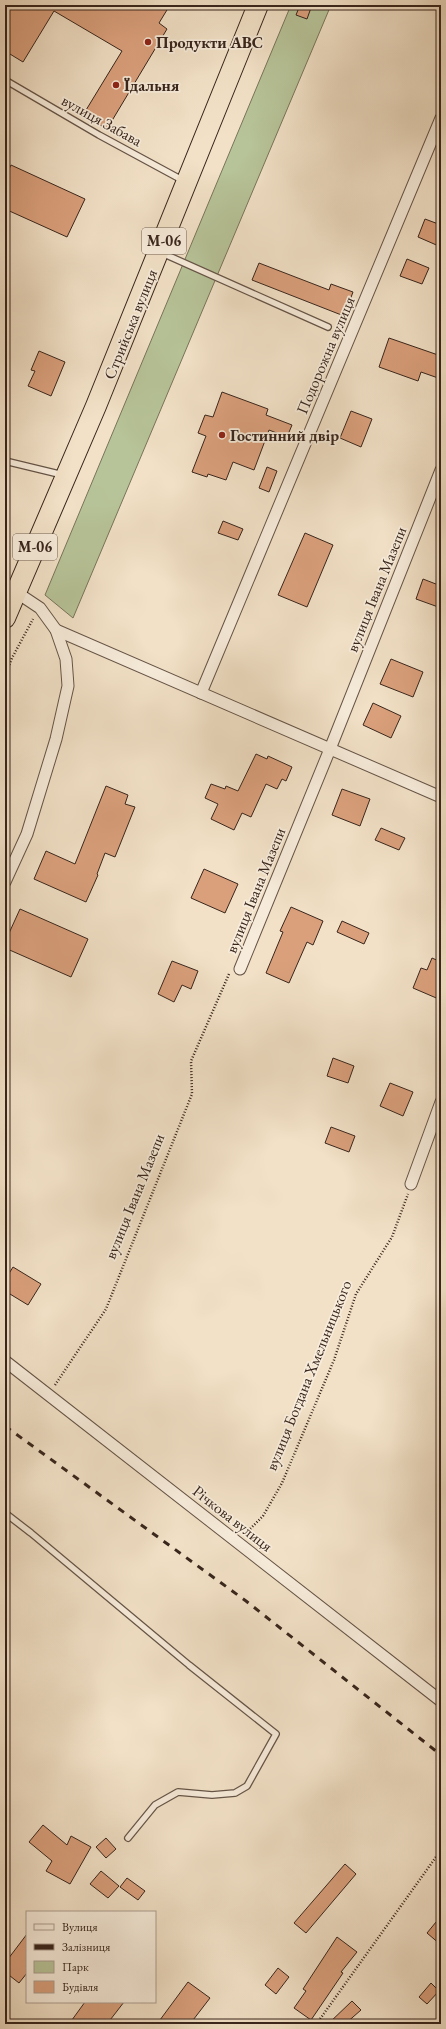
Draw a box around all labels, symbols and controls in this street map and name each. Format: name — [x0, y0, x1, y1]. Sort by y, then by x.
place label: Продукти АВС — [156, 32, 263, 53]
marker: Продукти АВС — [143, 37, 153, 47]
place label: Їдальня — [124, 75, 180, 96]
marker: Їдальня — [111, 80, 121, 90]
street label: вулиця Забава — [58, 90, 146, 151]
road number: М-06 — [142, 228, 186, 254]
street label: Стрийська вулиця — [99, 266, 162, 382]
street label: Подорожна вулиця — [291, 293, 360, 417]
place label: Гостинний двір — [230, 425, 339, 446]
marker: Гостинний двір — [217, 430, 227, 440]
street label: вулиця Івана Мазепи — [342, 523, 411, 655]
road number: М-06 — [13, 534, 57, 560]
street label: вулиця Івана Мазепи — [221, 824, 290, 956]
street label: вулиця Івана Мазепи — [100, 1130, 169, 1262]
street label: вулиця Богдана Хмельницького — [261, 1277, 356, 1474]
street label: Річкова вулиця — [188, 1481, 277, 1556]
legend — [26, 1911, 156, 2003]
text: Вулиця — [62, 1919, 98, 1935]
text: Залізниця — [62, 1939, 111, 1955]
text: Парк — [62, 1959, 89, 1975]
text: Будівля — [62, 1979, 99, 1995]

